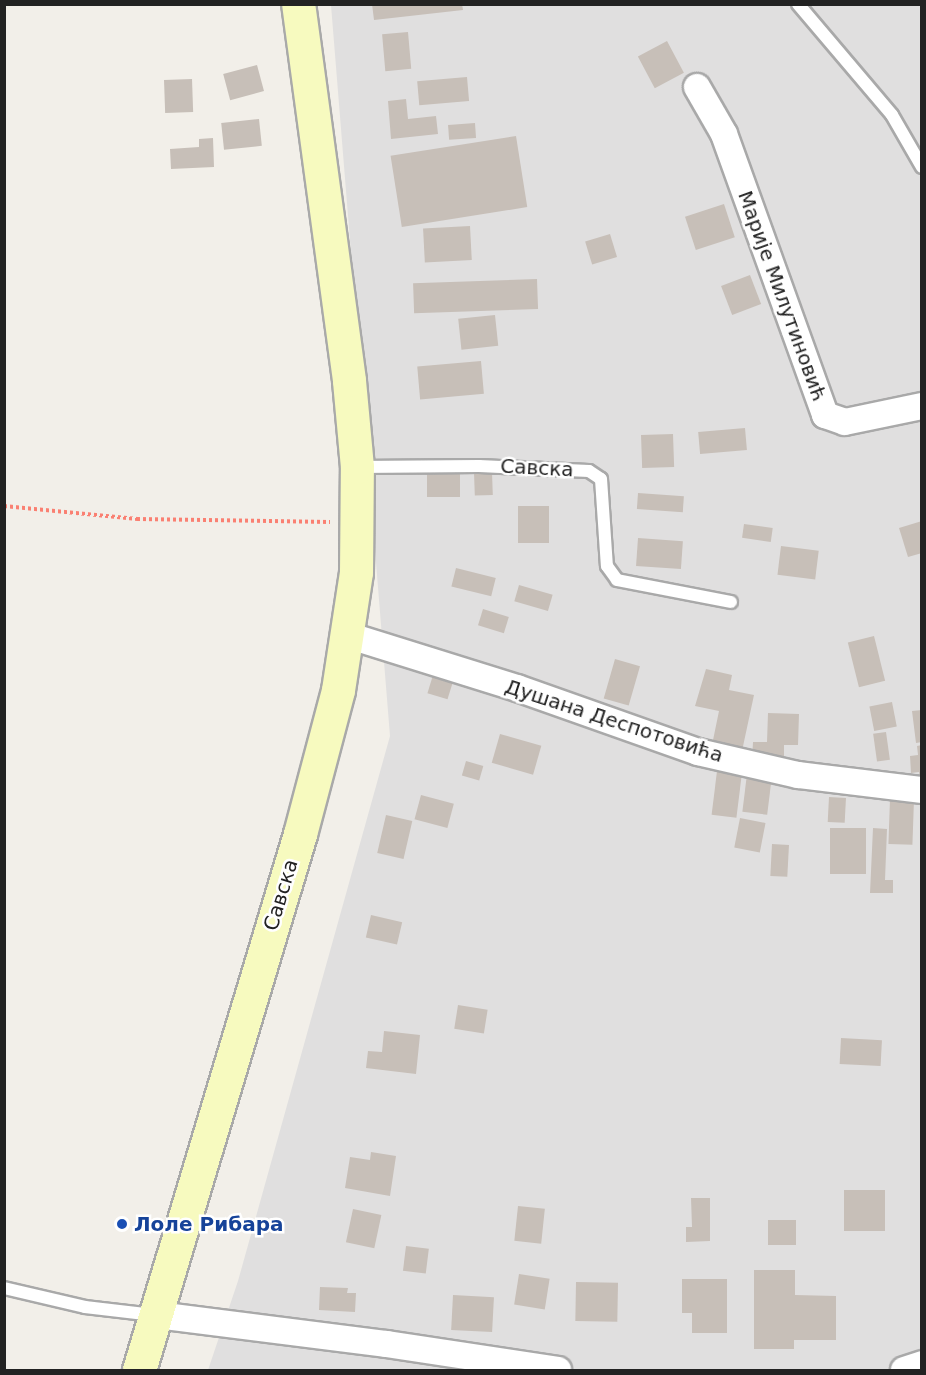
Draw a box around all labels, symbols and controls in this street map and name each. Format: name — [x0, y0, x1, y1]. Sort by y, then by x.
street label: Марије Милутиновић — [733, 188, 831, 404]
street label: Савска — [500, 454, 574, 482]
street label: Душана Деспотовића — [502, 674, 726, 768]
street label: Савска — [259, 856, 303, 934]
place label: Лоле Рибара — [134, 1212, 283, 1236]
marker: Лоле Рибара — [115, 1217, 129, 1231]

